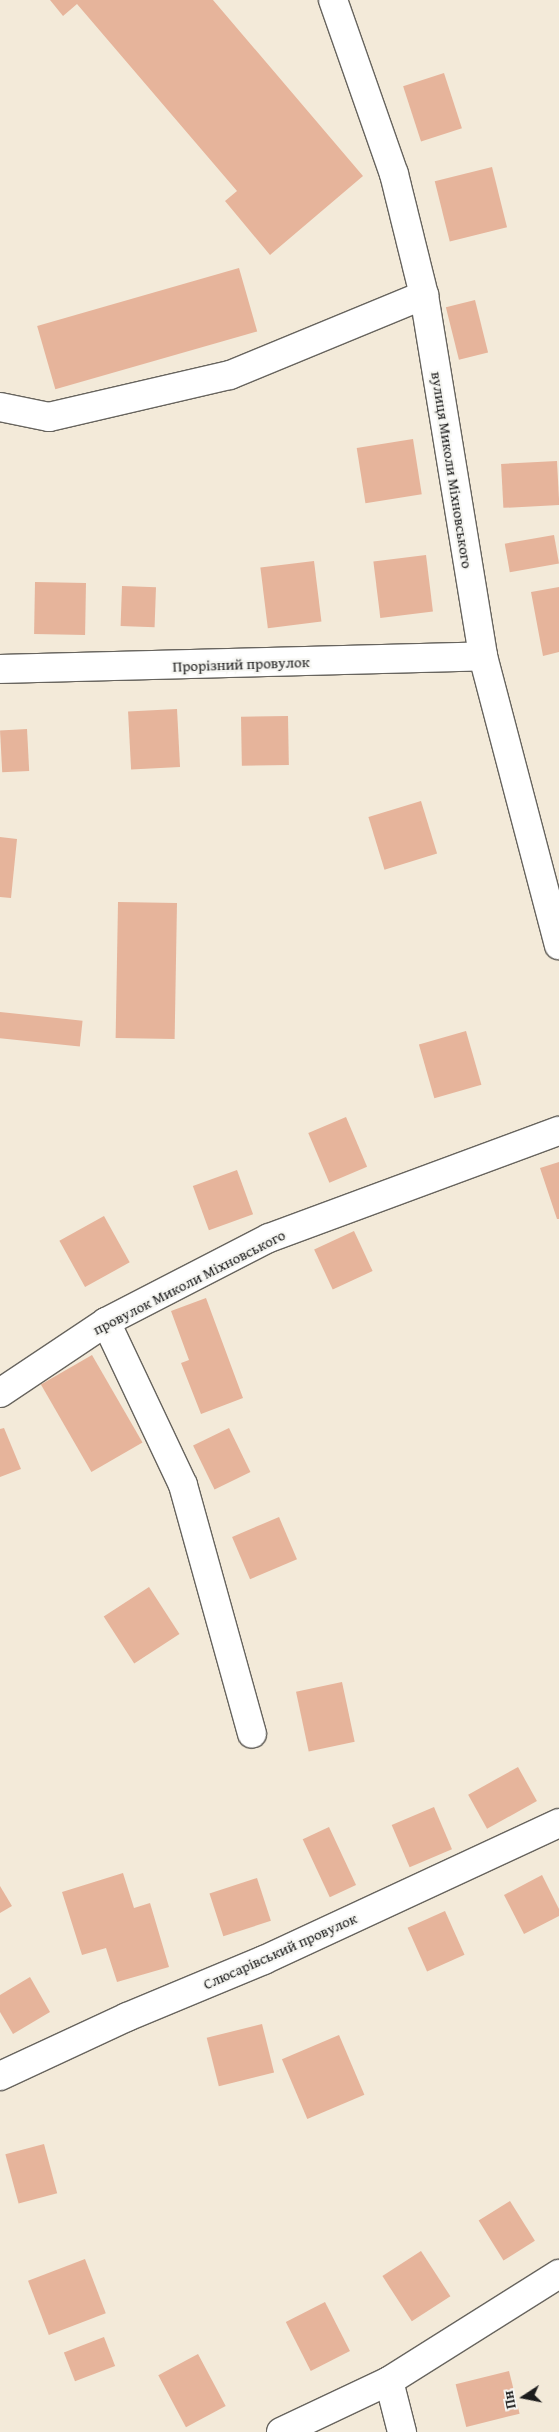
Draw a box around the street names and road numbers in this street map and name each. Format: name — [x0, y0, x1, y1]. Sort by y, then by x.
street label: вулиця Миколи Міхновського — [428, 370, 476, 570]
street label: Прорізний провулок — [172, 653, 310, 675]
street label: провулок Миколи Міхновського — [90, 1226, 288, 1338]
street label: Слюсарівський провулок — [200, 1909, 360, 1993]

